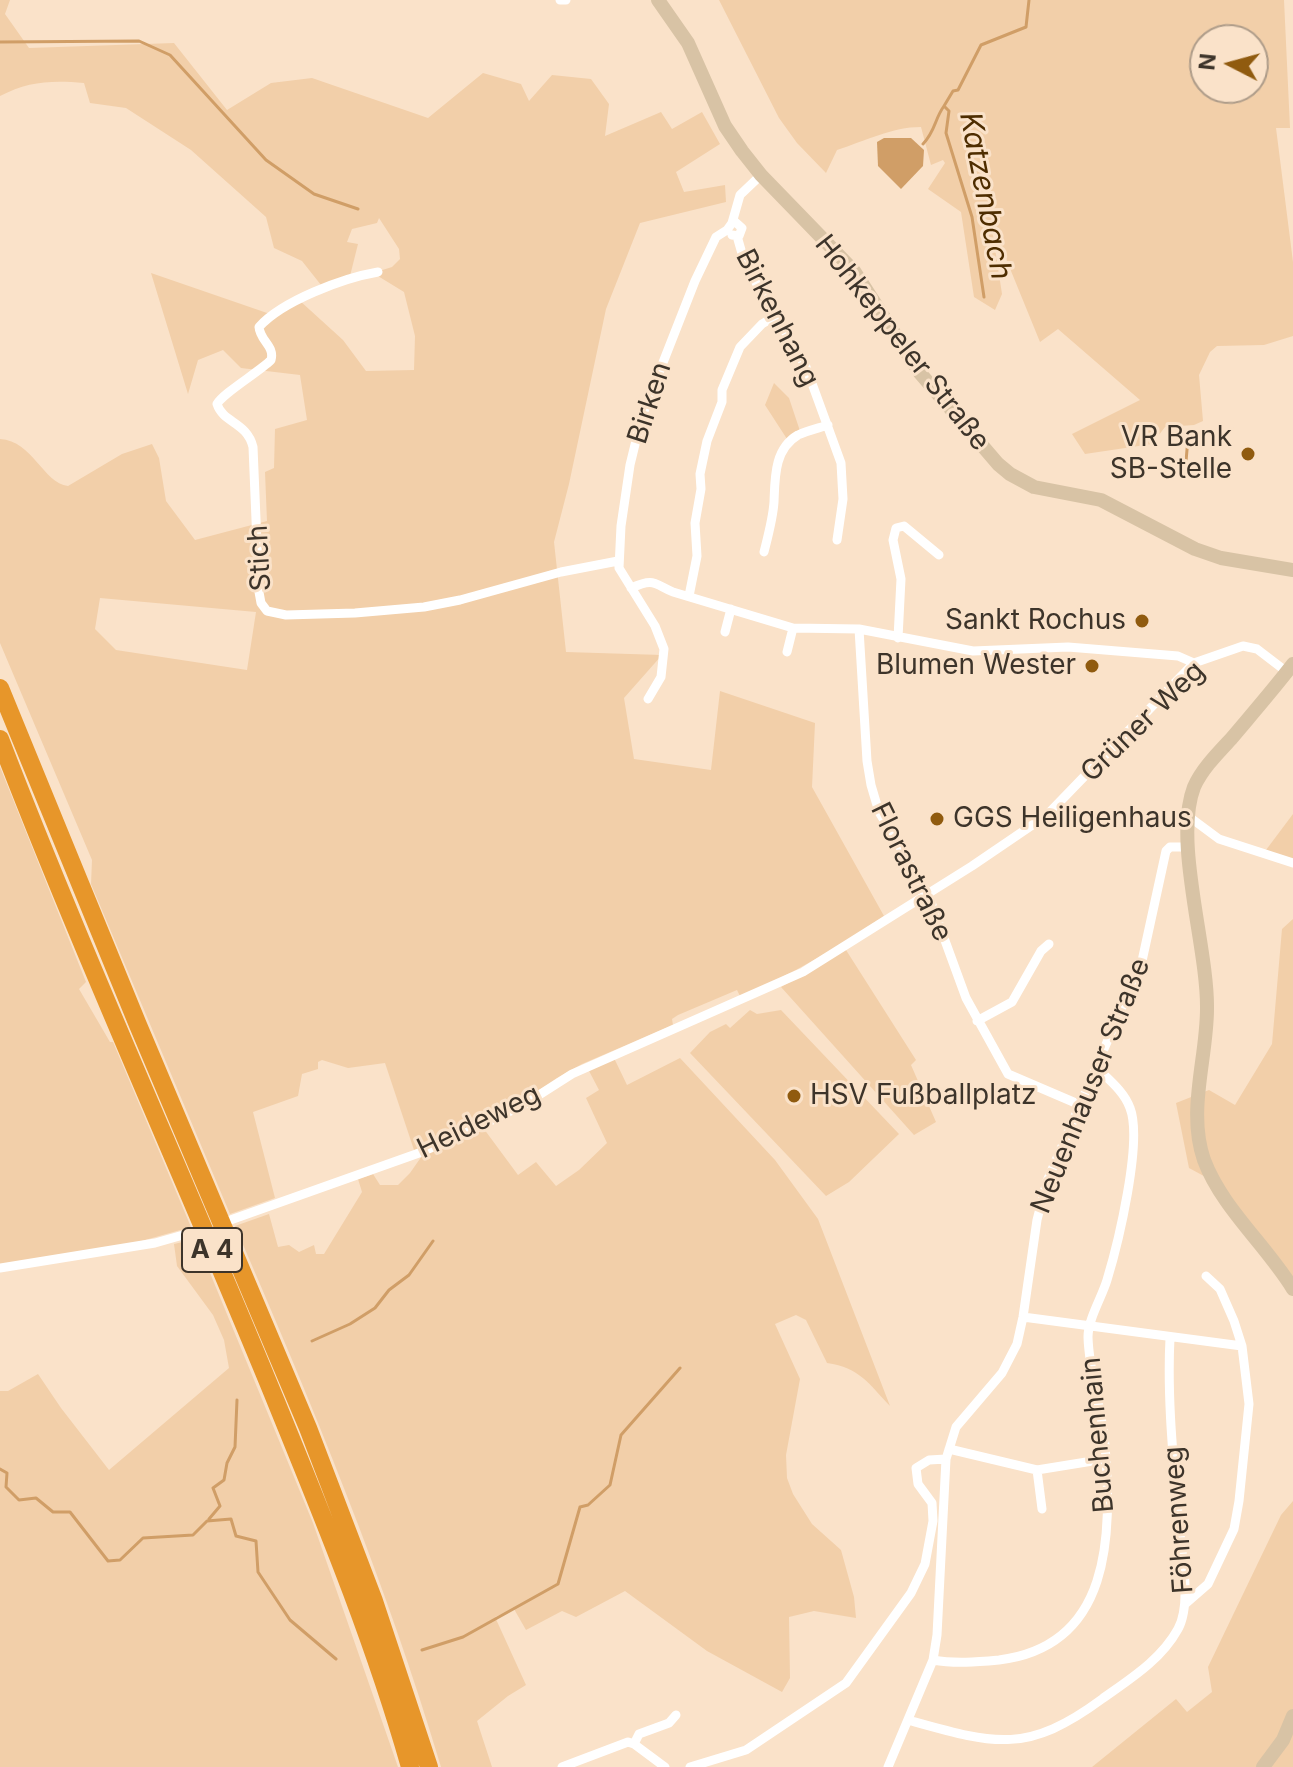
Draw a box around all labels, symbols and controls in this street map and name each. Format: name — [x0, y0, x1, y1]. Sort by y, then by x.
north arrow — [1189, 24, 1269, 104]
text: N — [1193, 52, 1221, 71]
water label: Katzenbach — [951, 109, 1019, 283]
street label: Hohkeppeler Straße — [807, 229, 997, 457]
street label: Birkenhang — [728, 244, 826, 392]
street label: Birken — [621, 358, 679, 448]
place label: VR Bank SB-Stelle — [1110, 421, 1232, 487]
marker: VR Bank SB-Stelle — [1239, 445, 1257, 463]
street label: Stich — [241, 524, 279, 592]
place label: Sankt Rochus — [945, 604, 1126, 638]
marker: Sankt Rochus — [1133, 612, 1151, 630]
place label: Blumen Wester — [876, 649, 1076, 683]
street label: Grüner Weg — [1074, 655, 1212, 789]
marker: Blumen Wester — [1083, 657, 1101, 675]
street label: Florastraße — [863, 797, 959, 947]
place label: GGS Heiligenhaus — [953, 802, 1192, 836]
marker: GGS Heiligenhaus — [928, 810, 946, 828]
street label: Neuenhauser Straße — [1024, 954, 1158, 1218]
street label: Heideweg — [412, 1078, 546, 1166]
place label: HSV Fußballplatz — [810, 1079, 1036, 1113]
marker: HSV Fußballplatz — [785, 1087, 803, 1105]
road number: A 4 — [182, 1228, 242, 1272]
street label: Buchenhain — [1074, 1356, 1122, 1514]
street label: Föhrenweg — [1157, 1445, 1201, 1595]

